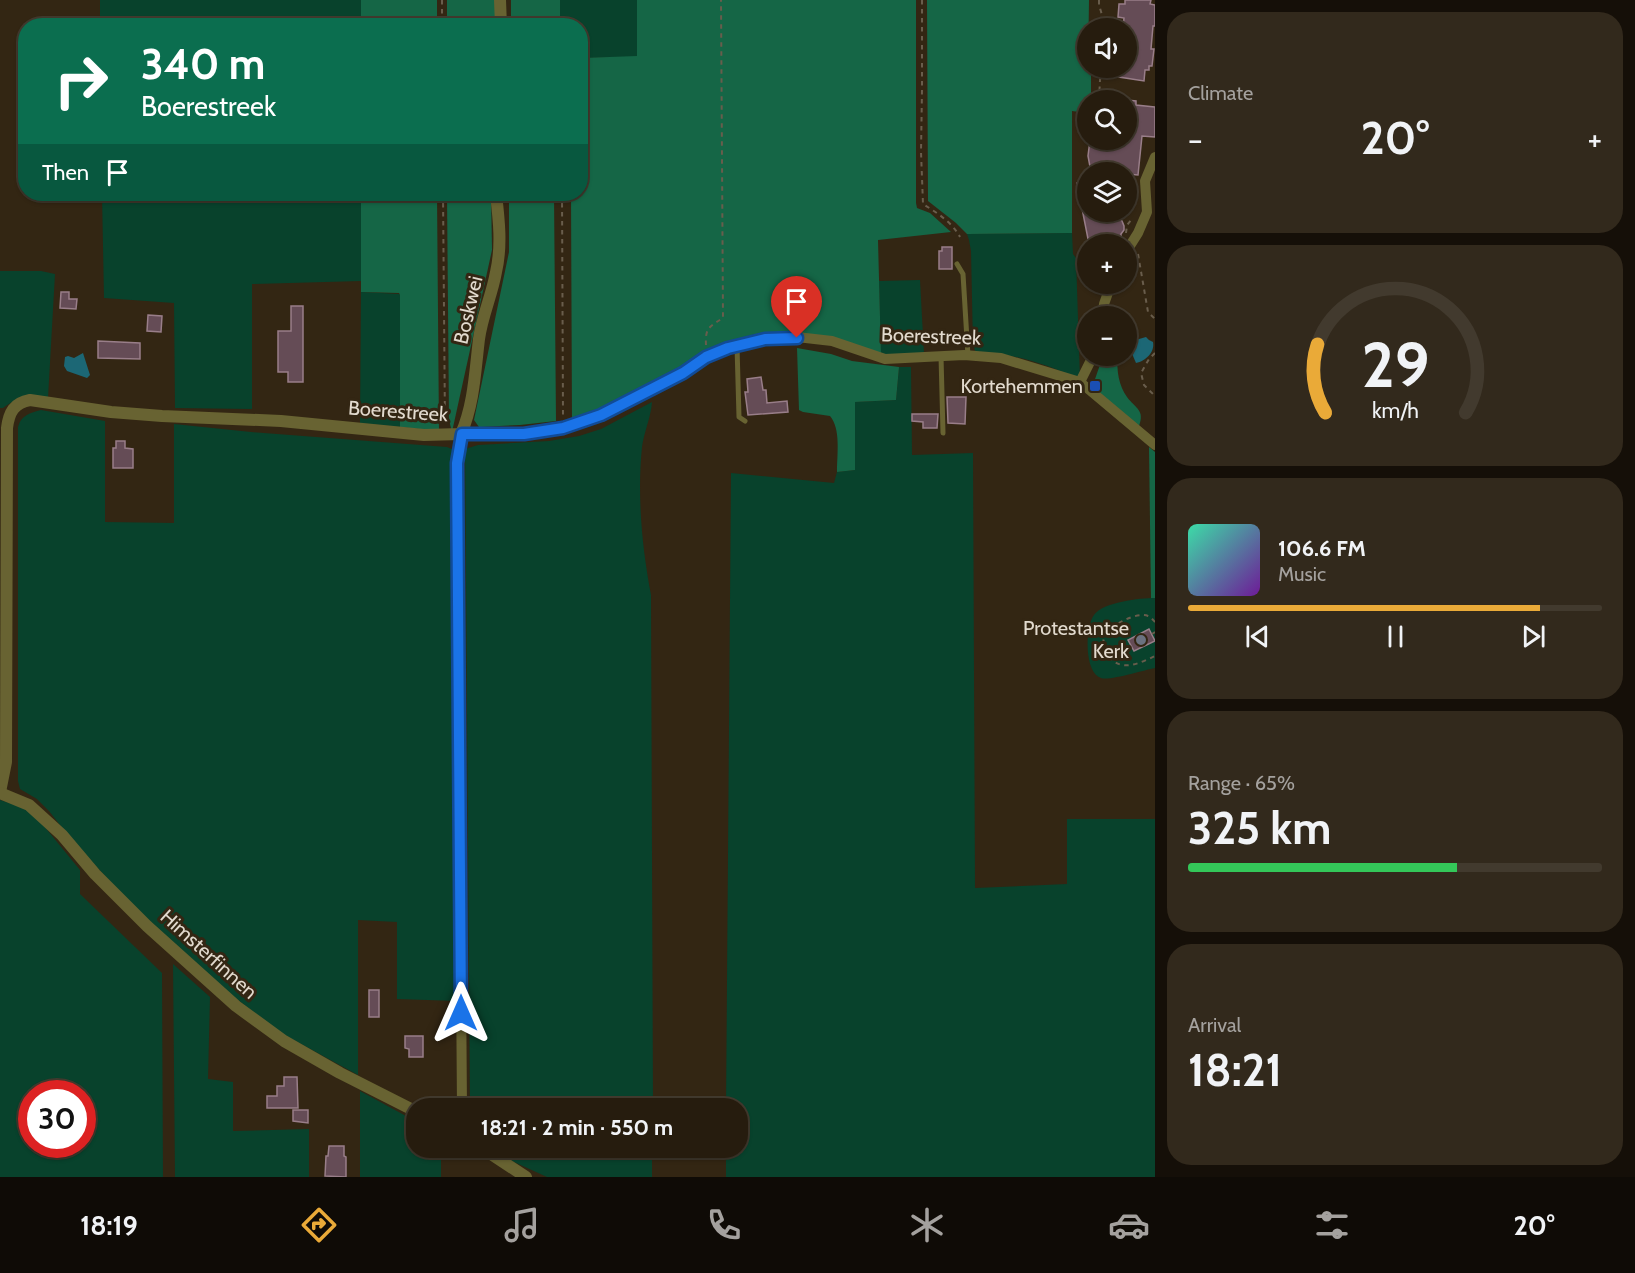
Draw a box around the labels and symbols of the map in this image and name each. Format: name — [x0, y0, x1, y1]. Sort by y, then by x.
street label: Boskwei — [449, 274, 487, 346]
pin — [771, 276, 822, 338]
street label: Boerestreek — [881, 322, 981, 350]
place label: Kortehemmen — [961, 374, 1083, 398]
marker: Kortehemmen — [1088, 379, 1102, 393]
street label: Boerestreek — [347, 396, 449, 426]
place label: Protestantse Kerk — [1023, 616, 1129, 663]
marker: Protestantse Kerk — [1134, 633, 1148, 647]
street label: Himsterfinnen — [156, 904, 262, 1004]
position arrow — [429, 981, 493, 1045]
speed limit sign: 30 — [18, 1080, 96, 1158]

